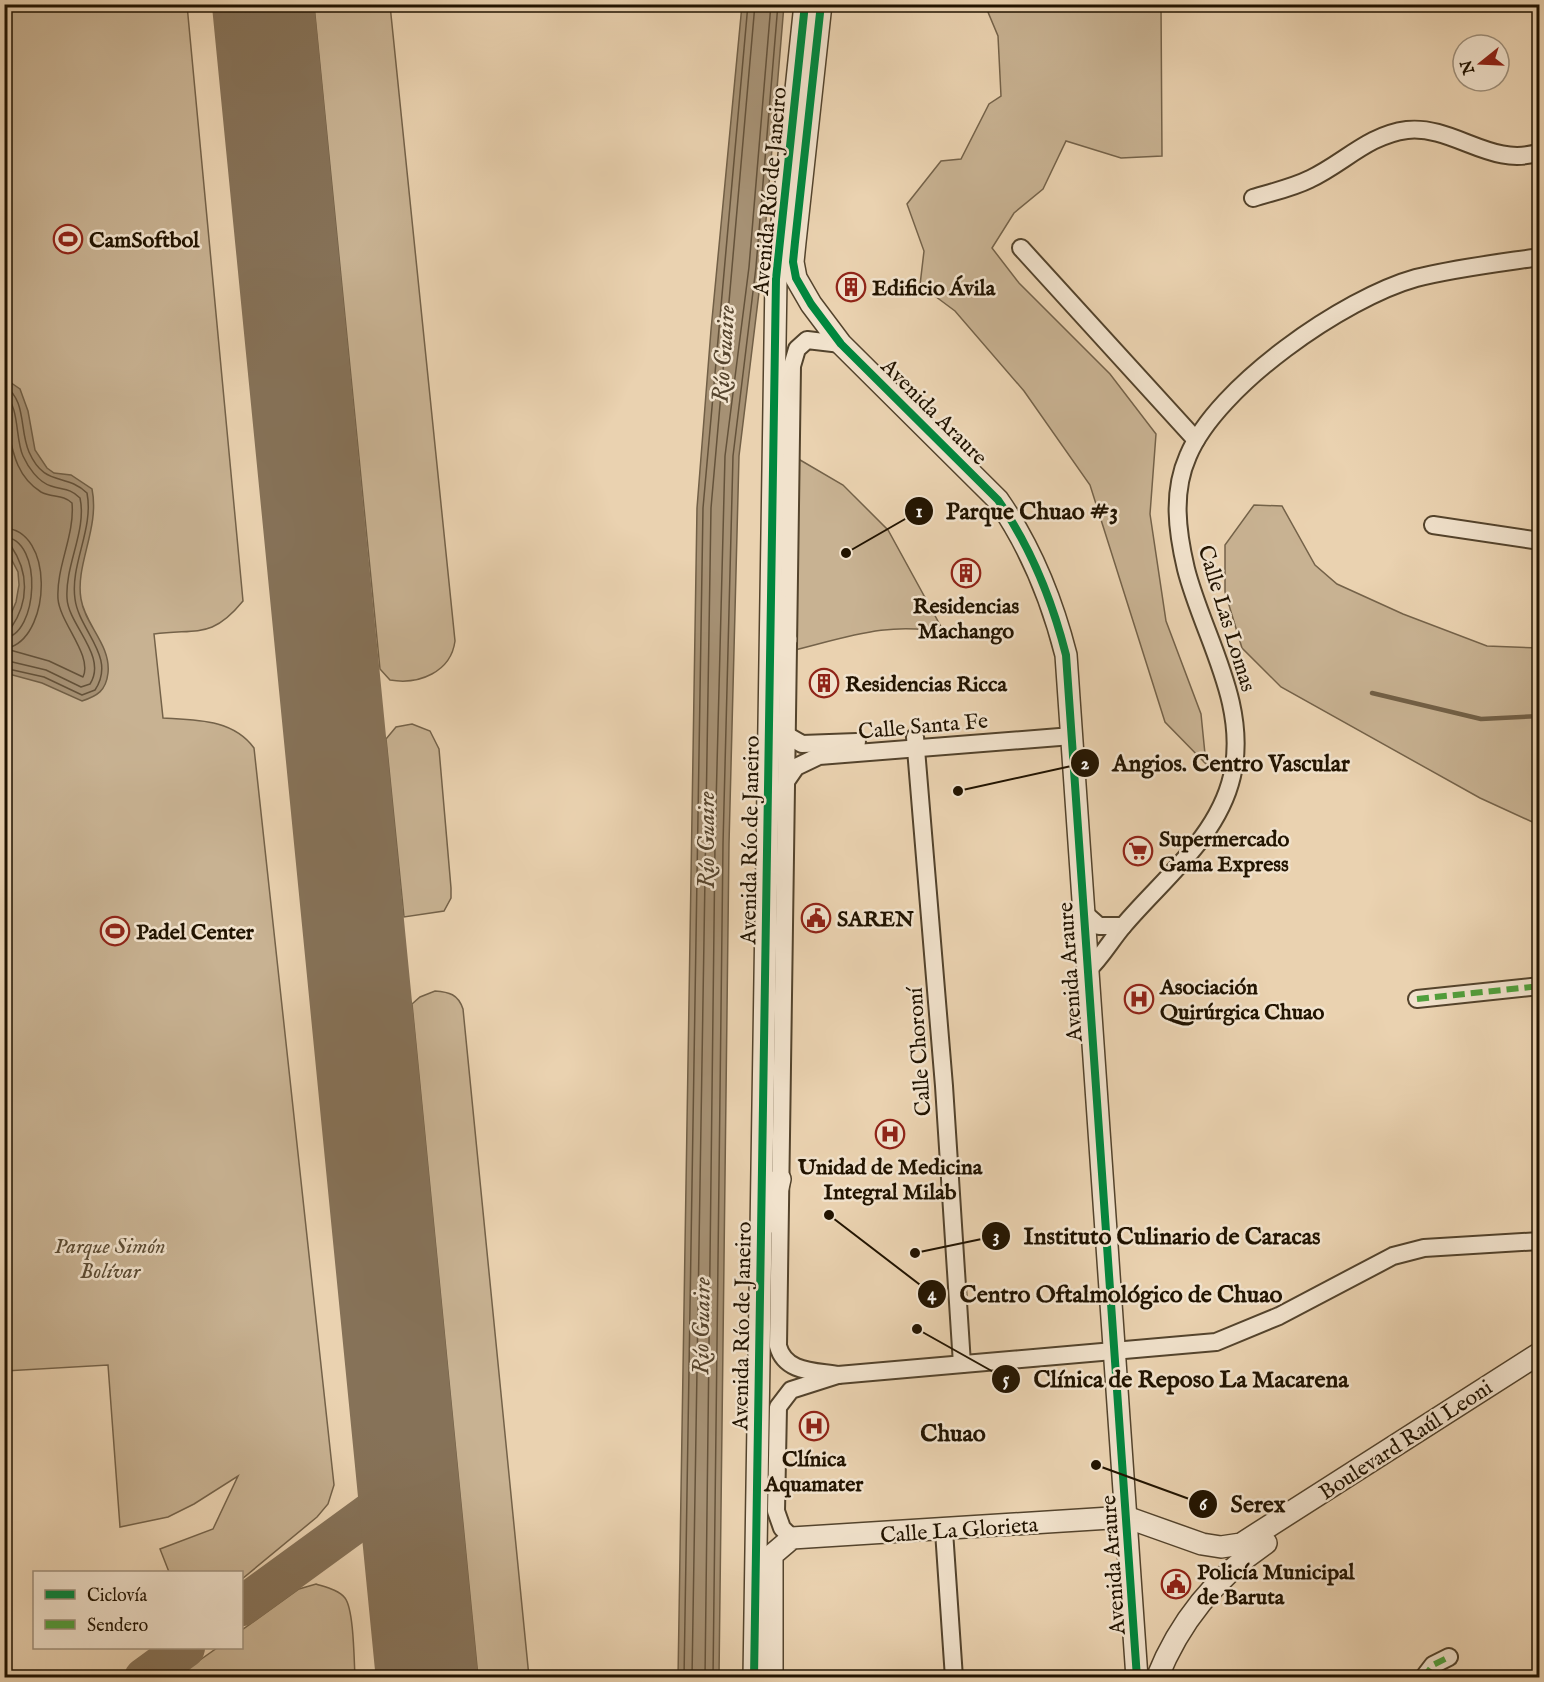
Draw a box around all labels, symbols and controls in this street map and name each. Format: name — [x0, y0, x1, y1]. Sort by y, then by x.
north arrow — [1451, 33, 1511, 93]
text: N — [1457, 57, 1481, 78]
street label: Avenida Río de Janeiro — [748, 86, 794, 297]
sports icon: CamSoftbol — [52, 223, 84, 255]
place label: CamSoftbol — [89, 227, 200, 255]
building icon: Edificio Ávila — [835, 271, 867, 303]
place label: Edificio Ávila — [872, 275, 996, 303]
water label: Río Guaire — [706, 304, 743, 404]
street label: Avenida Araure — [874, 352, 993, 472]
callout: Parque Chuao #3 — [904, 490, 1131, 532]
text: Parque Chuao #3 — [946, 497, 1118, 528]
text: 1 — [916, 501, 923, 524]
street label: Calle Las Lomas — [1191, 542, 1262, 695]
building icon: Residencias Machango — [950, 557, 982, 589]
place label: Residencias Machango — [913, 593, 1019, 646]
building icon: Residencias Ricca — [808, 667, 840, 699]
place label: Residencias Ricca — [845, 671, 1007, 699]
street label: Calle Santa Fe — [857, 707, 989, 747]
street label: Avenida Río de Janeiro — [735, 735, 767, 946]
callout: Angios. Centro Vascular — [1070, 742, 1362, 784]
text: Angios. Centro Vascular — [1111, 749, 1350, 780]
text: 2 — [1081, 753, 1090, 776]
water label: Río Guaire — [692, 791, 723, 889]
place label: Supermercado Gama Express — [1159, 826, 1290, 879]
supermarket icon: Supermercado Gama Express — [1122, 835, 1154, 867]
street label: Avenida Araure — [1052, 901, 1090, 1044]
public building icon: SAREN — [800, 902, 832, 934]
place label: SAREN — [837, 906, 914, 934]
sports icon: Padel Center — [99, 915, 131, 947]
place label: Padel Center — [136, 919, 255, 947]
place label: Asociación Quirúrgica Chuao — [1159, 974, 1325, 1027]
hospital icon: Asociación Quirúrgica Chuao — [1123, 983, 1155, 1015]
street label: Calle Choroní — [901, 985, 938, 1117]
hospital icon: Unidad de Medicina Integral Milab — [874, 1118, 906, 1150]
place label: Unidad de Medicina Integral Milab — [797, 1154, 983, 1207]
callout: Instituto Culinario de Caracas — [981, 1215, 1332, 1257]
street label: Avenida Río de Janeiro — [727, 1221, 759, 1432]
text: Instituto Culinario de Caracas — [1023, 1222, 1321, 1253]
text: 3 — [993, 1226, 999, 1249]
park label: Parque Simón Bolívar — [54, 1233, 166, 1286]
callout: Centro Oftalmológico de Chuao — [917, 1273, 1294, 1315]
water label: Río Guaire — [686, 1277, 719, 1375]
text: Centro Oftalmológico de Chuao — [960, 1280, 1283, 1311]
text: 4 — [928, 1284, 938, 1307]
callout: Clínica de Reposo La Macarena — [991, 1358, 1361, 1400]
text: Clínica de Reposo La Macarena — [1033, 1365, 1349, 1396]
text: 5 — [1003, 1369, 1010, 1392]
street label: Boulevard Raúl Leoni — [1314, 1374, 1498, 1507]
hospital icon: Clínica Aquamater — [798, 1410, 830, 1442]
district label: Chuao — [920, 1419, 986, 1450]
place label: Clínica Aquamater — [764, 1446, 864, 1499]
callout: Serex — [1188, 1483, 1297, 1525]
text: Serex — [1231, 1490, 1286, 1521]
street label: Avenida Araure — [1095, 1494, 1133, 1637]
text: 6 — [1199, 1494, 1208, 1517]
street label: Calle La Glorieta — [879, 1511, 1040, 1550]
place label: Policía Municipal de Baruta — [1197, 1559, 1356, 1612]
public building icon: Policía Municipal de Baruta — [1160, 1568, 1192, 1600]
legend — [33, 1571, 243, 1649]
text: Ciclovía — [87, 1585, 147, 1608]
text: Sendero — [87, 1615, 149, 1638]

